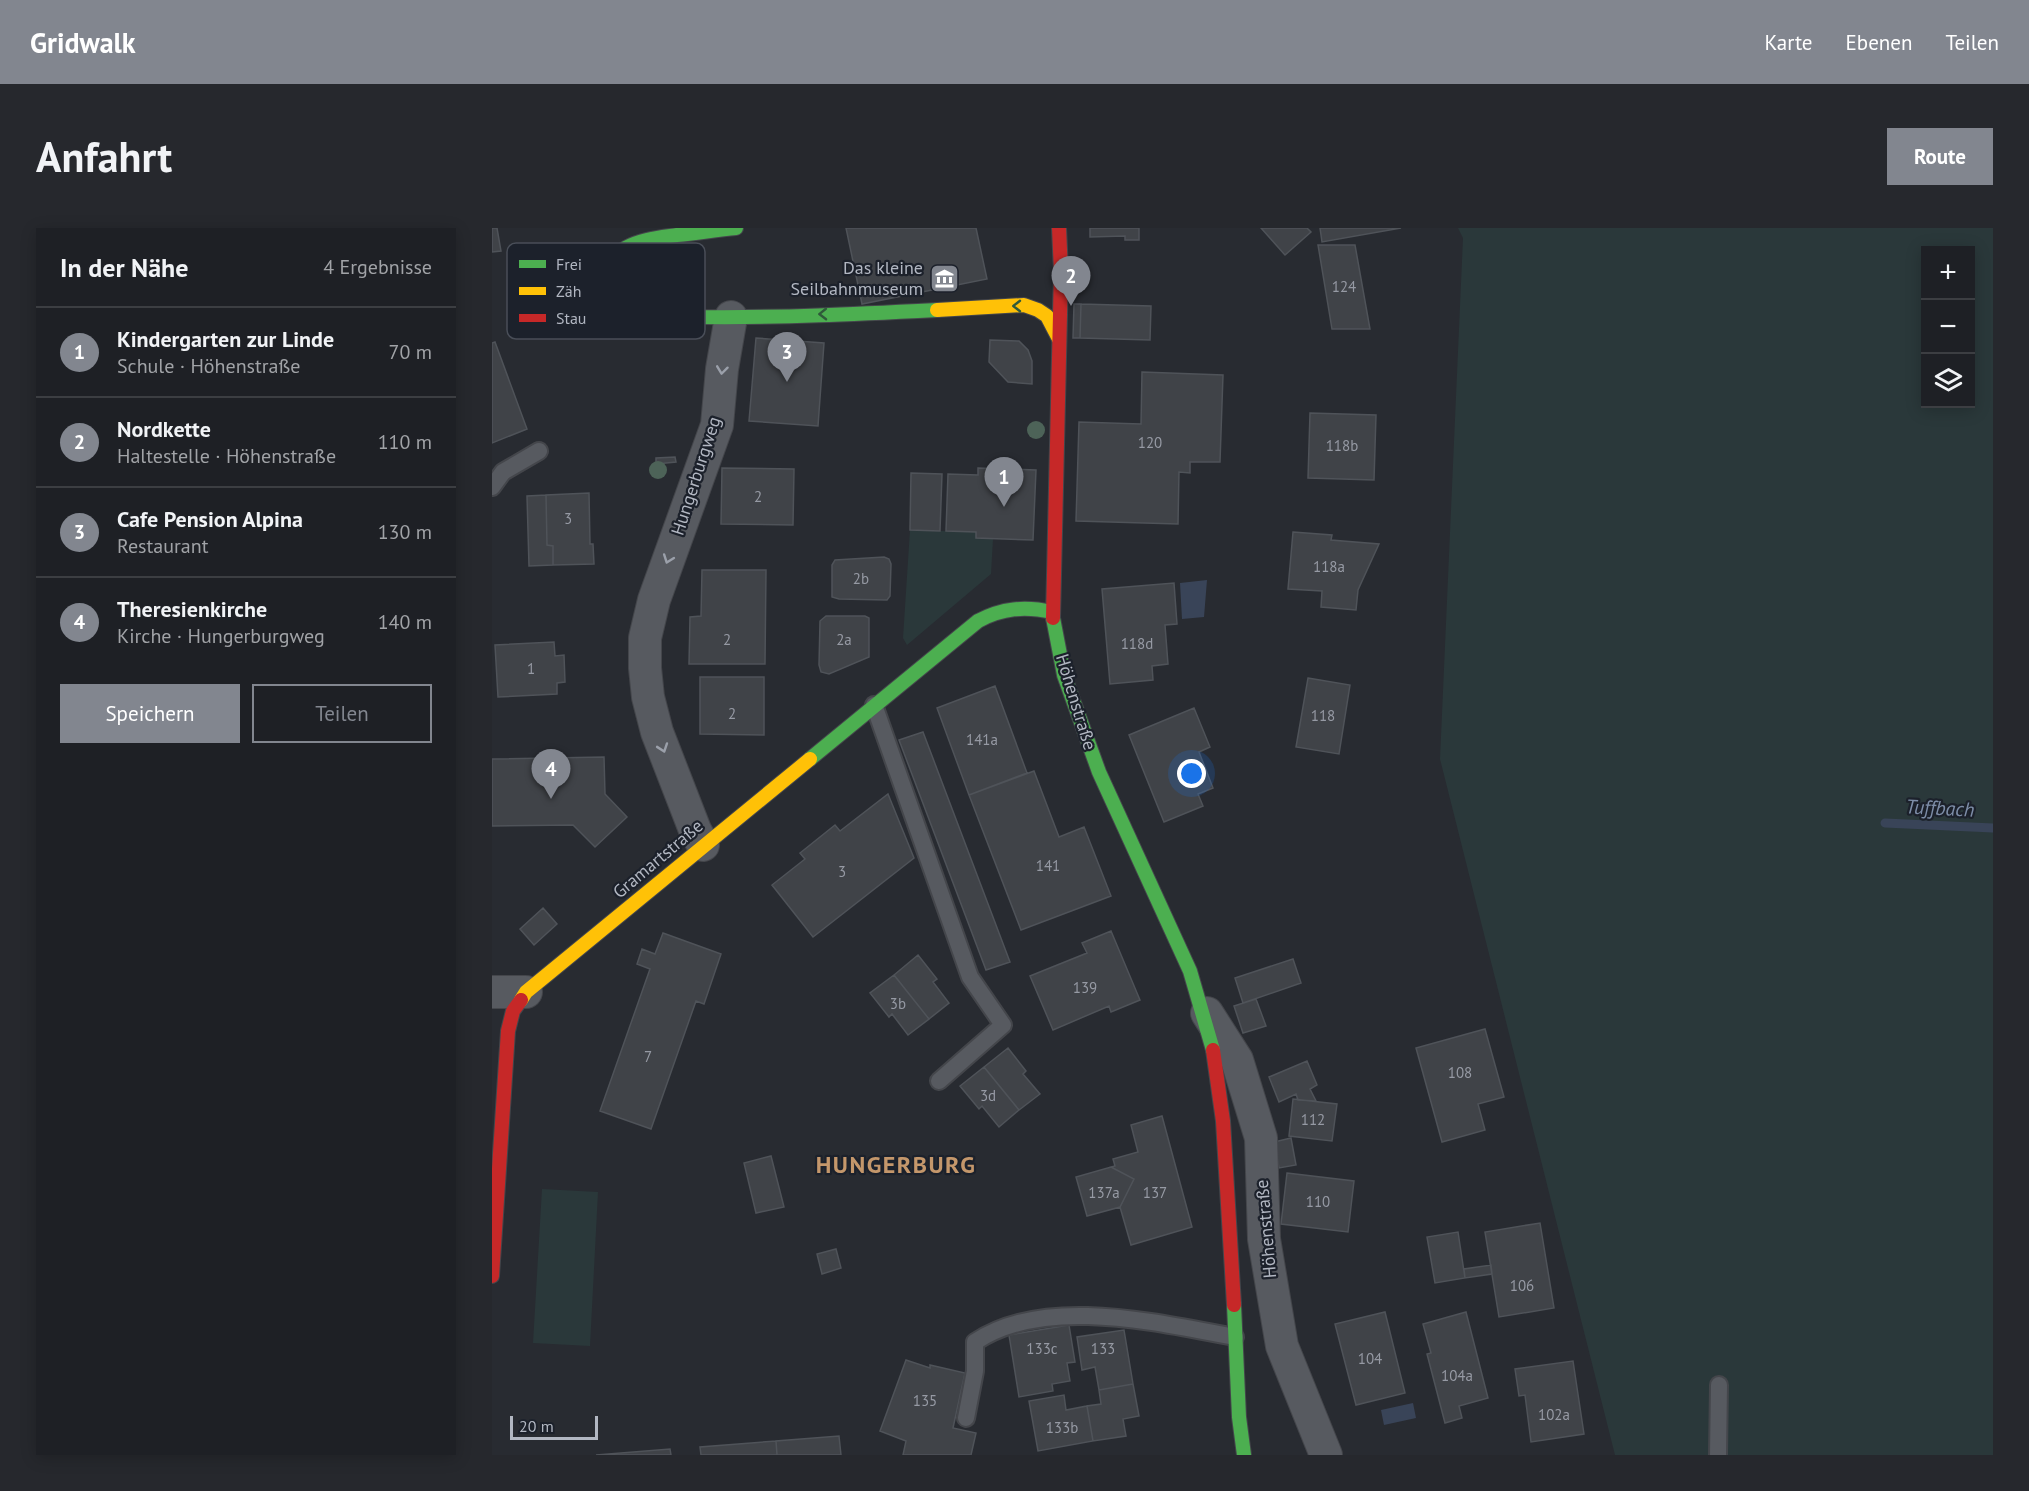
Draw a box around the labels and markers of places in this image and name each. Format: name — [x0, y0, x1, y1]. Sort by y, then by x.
place label: Das kleine Seilbahnmuseum — [791, 256, 923, 300]
pin: 2 — [1052, 256, 1090, 306]
museum icon: Das kleine Seilbahnmuseum — [928, 262, 960, 294]
pin: 3 — [768, 332, 806, 382]
pin: 1 — [984, 458, 1024, 507]
pin: 4 — [532, 750, 570, 799]

